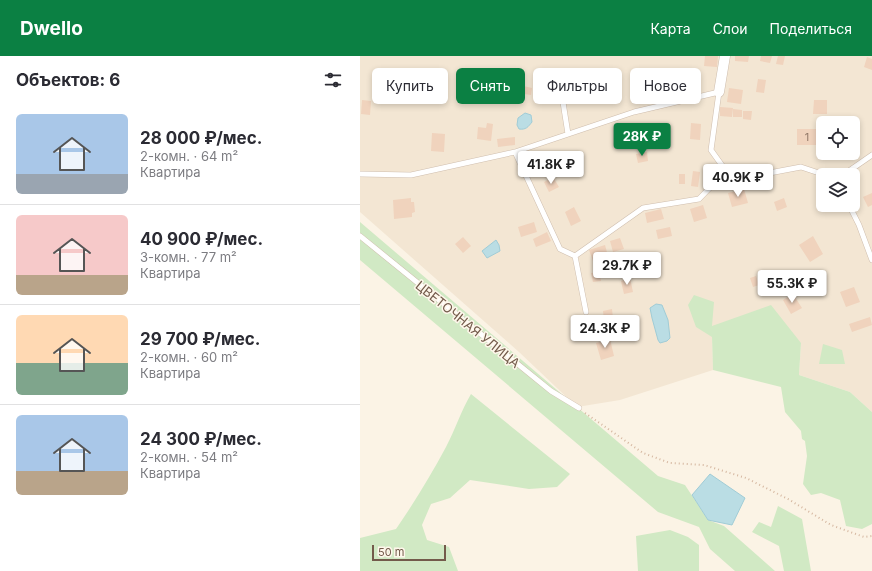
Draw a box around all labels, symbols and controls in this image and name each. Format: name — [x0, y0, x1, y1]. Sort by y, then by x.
text: Dwello — [20, 17, 83, 40]
text: Карта — [650, 20, 691, 37]
text: Слои — [713, 20, 748, 37]
text: Поделиться — [770, 20, 852, 37]
chip: Купить — [372, 68, 448, 104]
chip: Снять — [456, 68, 525, 104]
chip: Фильтры — [533, 68, 622, 104]
chip: Новое — [630, 68, 701, 104]
icon: filters — [322, 69, 344, 91]
text: Объектов: 6 — [16, 70, 120, 90]
map controls — [816, 116, 860, 212]
button: locate — [816, 116, 860, 160]
pin: 28K ₽ — [614, 123, 670, 157]
text: 28 000 ₽/мес. — [140, 128, 262, 148]
text: 28K ₽ — [623, 128, 661, 144]
icon: home — [48, 130, 96, 178]
house number: 1 — [805, 130, 809, 144]
text: 2-комн. · 64 m² — [140, 148, 238, 164]
pin: 41.8K ₽ — [514, 151, 588, 185]
text: 41.8K ₽ — [527, 156, 575, 172]
text: Квартира — [140, 164, 201, 180]
pin: 40.9K ₽ — [701, 164, 775, 198]
button: layers — [816, 168, 860, 212]
text: 40.9K ₽ — [712, 169, 764, 185]
text: 40 900 ₽/мес. — [140, 229, 263, 249]
icon: home — [48, 231, 96, 279]
text: 3-комн. · 77 m² — [140, 249, 237, 265]
pin: 29.7K ₽ — [590, 252, 664, 286]
text: 29.7K ₽ — [602, 257, 652, 273]
text: Квартира — [140, 265, 201, 281]
pin: 55.3K ₽ — [755, 270, 829, 304]
text: 55.3K ₽ — [767, 275, 817, 291]
street label: ЦВЕТОЧНАЯ УЛИЦА — [413, 277, 523, 371]
pin: 24.3K ₽ — [568, 315, 642, 349]
text: 24.3K ₽ — [580, 320, 630, 336]
text: 29 700 ₽/мес. — [140, 329, 261, 349]
icon: home — [48, 331, 96, 379]
text: 2-комн. · 60 m² — [140, 349, 238, 365]
text: Квартира — [140, 365, 201, 381]
text: 24 300 ₽/мес. — [140, 429, 262, 449]
icon: home — [48, 431, 96, 479]
text: 2-комн. · 54 m² — [140, 449, 238, 465]
text: Квартира — [140, 465, 201, 481]
scale bar — [372, 543, 446, 562]
text: 50 m — [378, 545, 404, 559]

